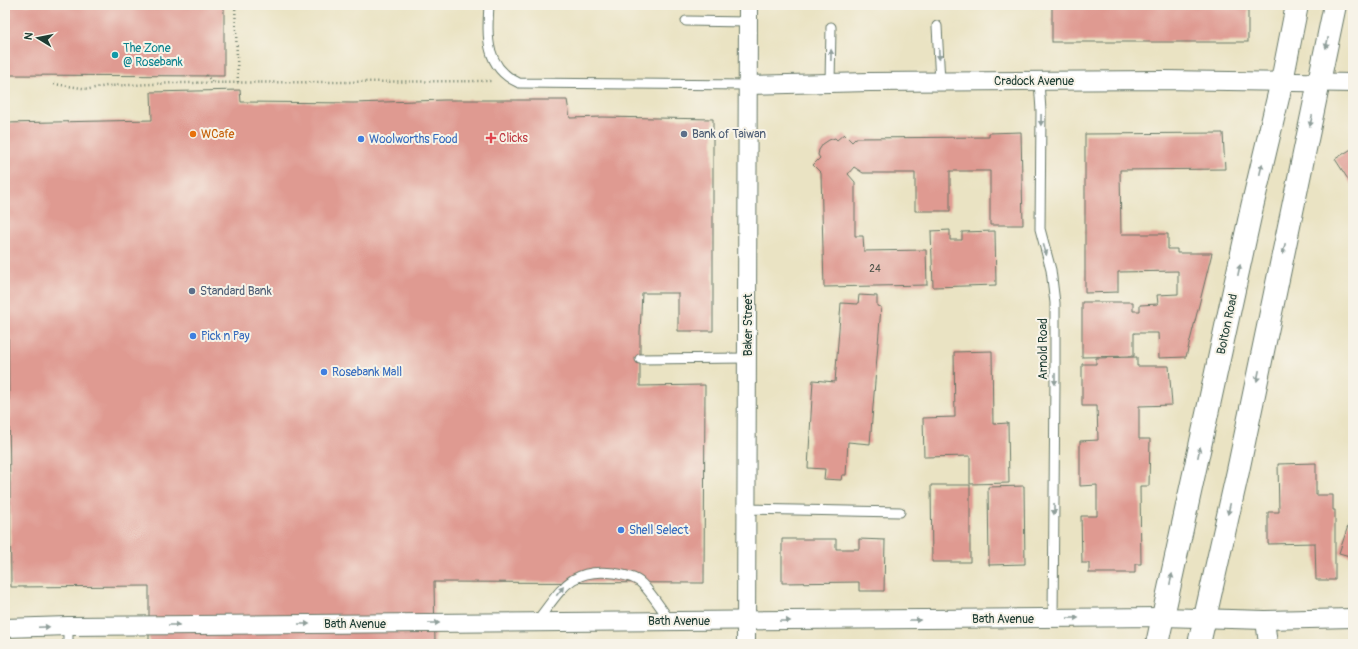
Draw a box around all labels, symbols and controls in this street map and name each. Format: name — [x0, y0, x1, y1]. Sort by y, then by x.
north arrow — [18, 18, 58, 58]
text: N — [22, 31, 36, 41]
one-way arrow — [1324, 37, 1330, 49]
place label: The Zone @ Rosebank — [123, 41, 183, 70]
one-way arrow — [935, 48, 942, 60]
one-way arrow — [827, 49, 834, 61]
marker: The Zone @ Rosebank — [110, 50, 120, 60]
street label: Cradock Avenue — [994, 74, 1074, 89]
one-way arrow — [1038, 114, 1044, 127]
one-way arrow — [1307, 115, 1313, 127]
place label: WCafe — [201, 127, 234, 142]
place label: Bank of Taiwan — [692, 127, 766, 142]
marker: WCafe — [188, 129, 198, 139]
marker: Bank of Taiwan — [679, 129, 689, 139]
place label: Clicks — [499, 131, 528, 146]
place label: Woolworths Food — [369, 132, 458, 147]
marker: Clicks — [486, 133, 496, 143]
marker: Woolworths Food — [356, 134, 366, 144]
one-way arrow — [1259, 163, 1265, 175]
one-way arrow — [1281, 242, 1287, 255]
one-way arrow — [1042, 244, 1048, 256]
house number: 24 — [869, 263, 881, 275]
one-way arrow — [1236, 264, 1242, 276]
place label: Standard Bank — [200, 284, 272, 299]
marker: Standard Bank — [187, 286, 197, 296]
street label: Bolton Road — [1214, 292, 1241, 356]
street label: Baker Street — [741, 293, 756, 356]
street label: Arnold Road — [1036, 318, 1051, 380]
place label: Pick n Pay — [201, 329, 250, 344]
marker: Pick n Pay — [188, 331, 198, 341]
place label: Rosebank Mall — [332, 365, 402, 380]
marker: Rosebank Mall — [319, 367, 329, 377]
one-way arrow — [1254, 370, 1260, 382]
one-way arrow — [1052, 373, 1058, 386]
one-way arrow — [1196, 446, 1202, 458]
one-way arrow — [1051, 503, 1057, 516]
one-way arrow — [1226, 504, 1232, 516]
place label: Shell Select — [629, 523, 689, 538]
marker: Shell Select — [616, 525, 626, 535]
one-way arrow — [1169, 573, 1175, 585]
one-way arrow — [556, 586, 565, 597]
street label: Bath Avenue — [972, 612, 1034, 627]
street label: Bath Avenue — [648, 614, 710, 629]
one-way arrow — [1067, 615, 1080, 621]
street label: Bath Avenue — [324, 617, 386, 632]
one-way arrow — [909, 617, 922, 623]
one-way arrow — [779, 618, 792, 624]
one-way arrow — [428, 620, 441, 626]
one-way arrow — [298, 621, 311, 627]
one-way arrow — [168, 622, 181, 628]
one-way arrow — [38, 623, 50, 630]

